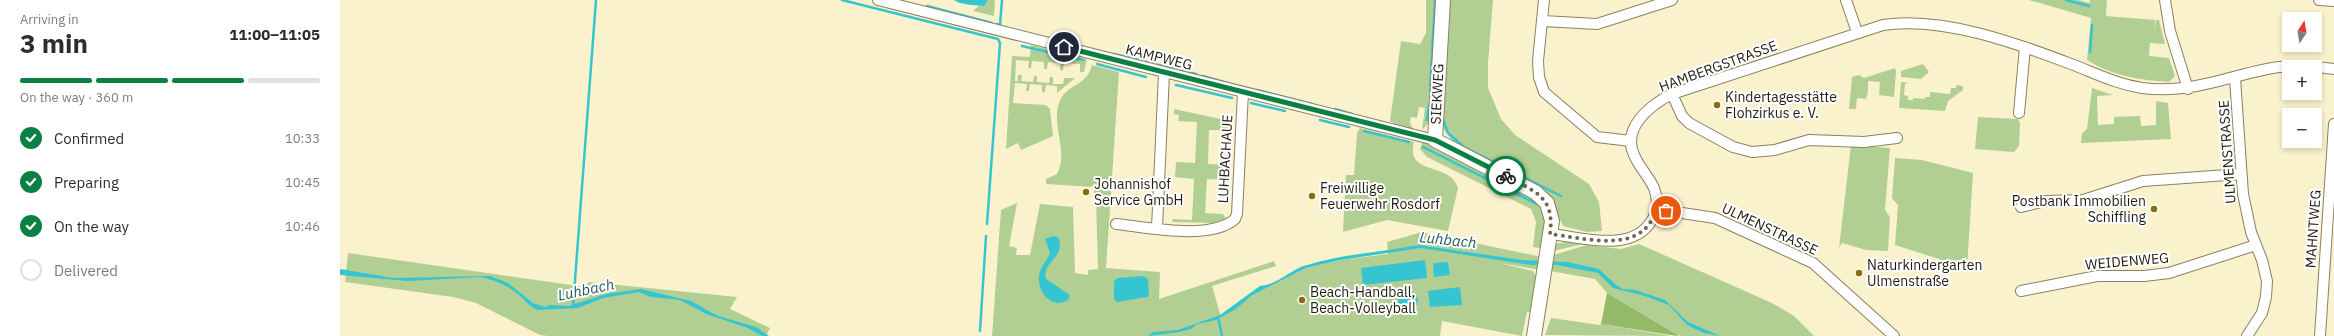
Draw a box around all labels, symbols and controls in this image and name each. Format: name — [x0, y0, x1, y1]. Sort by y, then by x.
text: Arriving in — [20, 11, 79, 28]
north arrow — [2282, 12, 2322, 52]
map controls — [2282, 12, 2322, 148]
text: 11:00–11:05 — [229, 25, 320, 44]
text: 3 min — [20, 26, 88, 60]
pin — [1047, 30, 1081, 64]
icon: home — [1053, 36, 1075, 58]
street label: HAMBERGSTRASSE — [1657, 36, 1779, 96]
street label: KAMPWEG — [1124, 40, 1194, 74]
button: + — [2282, 60, 2322, 100]
street label: SIEKWEG — [1426, 63, 1448, 125]
place label: Kindertagesstätte Flohzirkus e. V. — [1725, 88, 1837, 122]
text: On the way · 360 m — [20, 89, 133, 106]
street label: ULMENSTRASSE — [2214, 99, 2240, 205]
marker: Kindertagesstätte Flohzirkus e. V. — [1712, 100, 1722, 110]
button: − — [2282, 108, 2322, 148]
street label: LUHBACHAUE — [1214, 114, 1236, 204]
icon: check — [20, 127, 42, 149]
text: Confirmed — [54, 129, 124, 148]
text: 10:33 — [285, 130, 320, 147]
courier — [1486, 156, 1526, 196]
icon: bike — [1495, 165, 1517, 187]
icon: check — [20, 171, 42, 193]
text: Preparing — [54, 173, 119, 192]
text: 10:45 — [285, 174, 320, 191]
place label: Johannishof Service GmbH — [1094, 175, 1183, 209]
place label: Freiwillige Feuerwehr Rosdorf — [1320, 179, 1440, 213]
marker: Johannishof Service GmbH — [1081, 187, 1091, 197]
street label: MAHNTWEG — [2301, 189, 2325, 269]
marker: Freiwillige Feuerwehr Rosdorf — [1307, 191, 1317, 201]
place label: Postbank Immobilien Schiffling — [2012, 192, 2147, 226]
pin — [1649, 194, 1683, 228]
street label: ULMENSTRASSE — [1719, 199, 1821, 259]
icon: bag — [1655, 200, 1677, 222]
marker: Postbank Immobilien Schiffling — [2149, 204, 2159, 214]
icon: check — [20, 215, 42, 237]
text: On the way — [54, 217, 129, 236]
text: 10:46 — [285, 218, 320, 235]
water label: Luhbach — [1419, 227, 1477, 252]
street label: WEIDENWEG — [2084, 248, 2170, 274]
place label: Naturkindergarten Ulmenstraße — [1867, 256, 1982, 290]
text: Delivered — [54, 261, 118, 280]
marker: Naturkindergarten Ulmenstraße — [1854, 268, 1864, 278]
water label: Luhbach — [556, 274, 616, 305]
place label: Beach-Handball, Beach-Volleyball — [1310, 283, 1416, 317]
marker: Beach-Handball, Beach-Volleyball — [1297, 295, 1307, 305]

